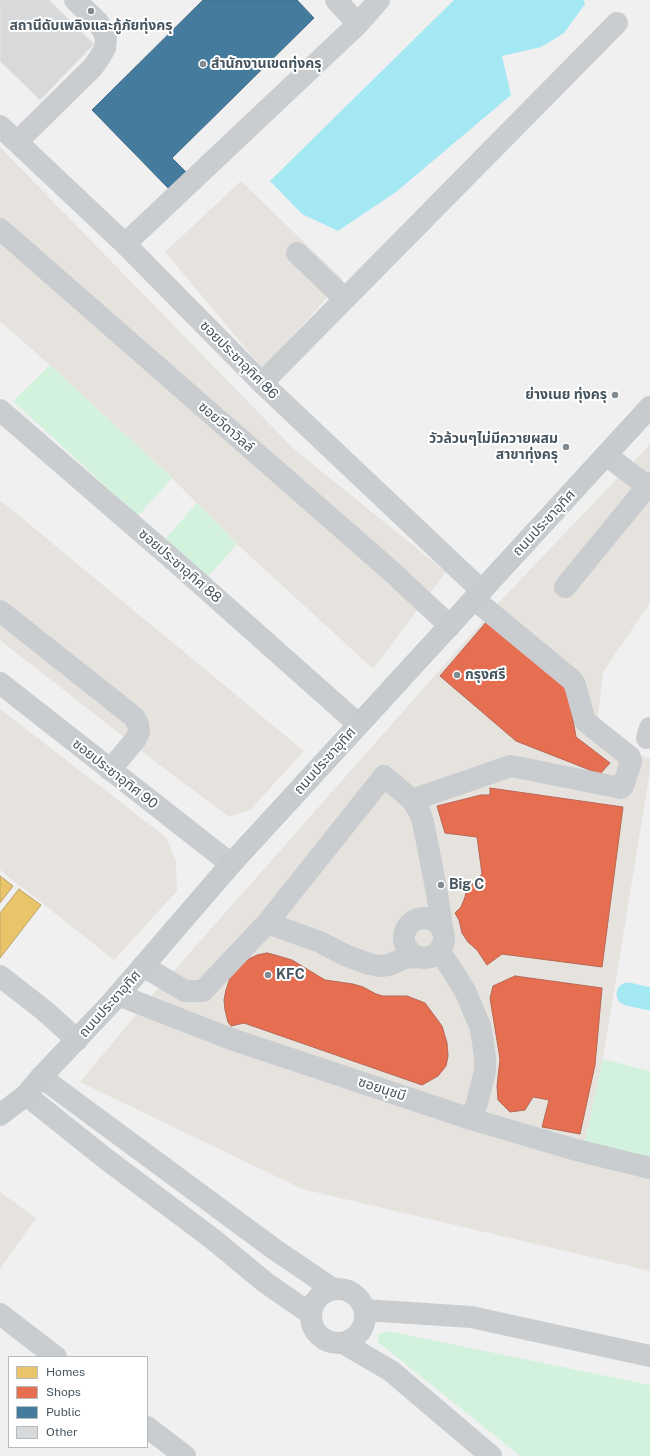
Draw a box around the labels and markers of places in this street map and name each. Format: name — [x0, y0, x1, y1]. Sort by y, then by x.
marker: สถานีดับเพลิงและกู้ภัยทุ่งครุ — [86, 6, 96, 16]
place label: สถานีดับเพลิงและกู้ภัยทุ่งครุ — [9, 18, 173, 34]
place label: สำนักงานเขตทุ่งครุ — [211, 56, 322, 72]
marker: สำนักงานเขตทุ่งครุ — [198, 59, 208, 69]
place label: ย่างเนย ทุ่งครุ — [525, 387, 607, 403]
marker: ย่างเนย ทุ่งครุ — [610, 390, 620, 400]
place label: วัวล้วนๆไม่มีควายผสม สาขาทุ่งครุ — [429, 431, 558, 464]
marker: วัวล้วนๆไม่มีควายผสม สาขาทุ่งครุ — [561, 442, 571, 452]
place label: กรุงศรี — [465, 667, 505, 683]
marker: กรุงศรี — [452, 670, 462, 680]
place label: Big C — [449, 877, 484, 893]
marker: Big C — [436, 880, 446, 890]
place label: KFC — [276, 967, 305, 983]
marker: KFC — [263, 970, 273, 980]

